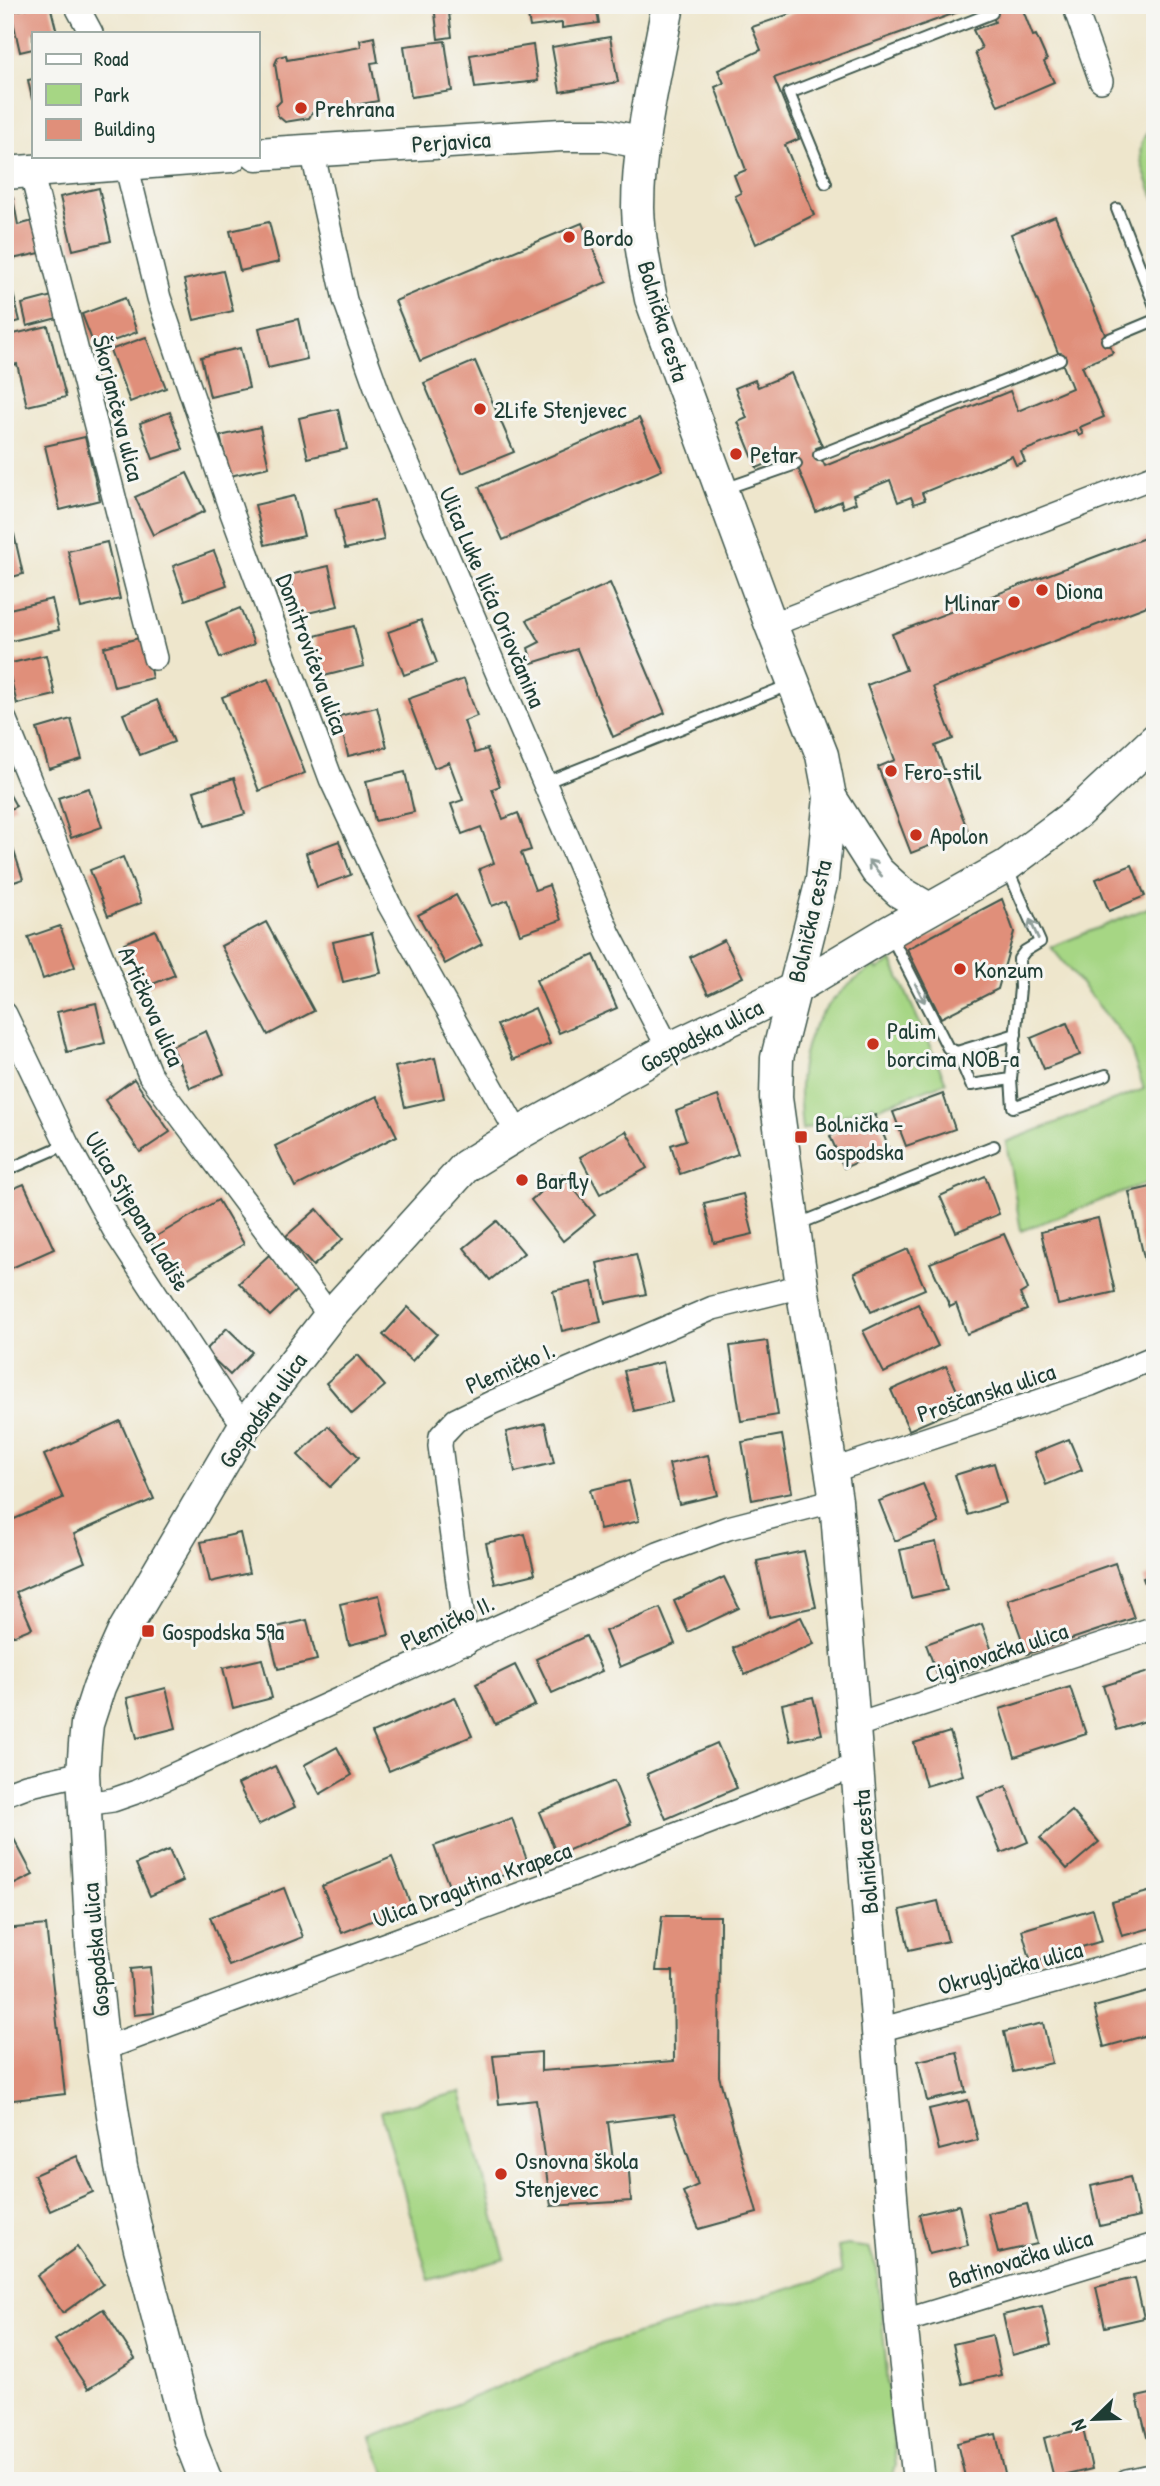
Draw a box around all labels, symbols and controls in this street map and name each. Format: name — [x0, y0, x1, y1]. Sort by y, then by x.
legend — [32, 32, 259, 158]
text: Road — [94, 44, 128, 73]
text: Park — [94, 80, 129, 109]
place label: Prehrana — [315, 92, 394, 124]
marker: Prehrana — [293, 100, 309, 116]
text: Building — [94, 114, 155, 143]
street label: Perjavica — [410, 122, 492, 160]
place label: Bordo — [583, 221, 633, 253]
marker: Bordo — [561, 229, 577, 245]
street label: Bolnička cesta — [631, 257, 697, 385]
street label: Škorjančeva ulica — [85, 332, 153, 484]
place label: 2Life Stenjevec — [494, 393, 627, 425]
marker: 2Life Stenjevec — [472, 401, 488, 417]
place label: Petar — [750, 438, 798, 470]
marker: Petar — [728, 446, 744, 462]
street label: Ulica Luke Ilića Oriovčanina — [432, 482, 554, 712]
street label: Domitrovićeva ulica — [269, 569, 357, 739]
place label: Diona — [1056, 574, 1103, 606]
marker: Diona — [1034, 582, 1050, 598]
place label: Mlinar — [944, 586, 1000, 618]
marker: Mlinar — [1006, 594, 1022, 610]
place label: Fero-stil — [904, 755, 982, 787]
marker: Fero-stil — [883, 763, 899, 779]
place label: Apolon — [930, 819, 989, 851]
marker: Apolon — [908, 827, 924, 843]
street label: Bolnička cesta — [779, 857, 839, 985]
one-way arrow — [868, 859, 883, 877]
one-way arrow — [1027, 919, 1040, 940]
street label: Artičkova ulica — [111, 941, 193, 1071]
place label: Konzum — [974, 953, 1043, 985]
marker: Konzum — [952, 961, 968, 977]
one-way arrow — [914, 982, 927, 1003]
street label: Gospodska ulica — [634, 990, 768, 1080]
place label: Palim borcima NOB-a — [887, 1014, 1019, 1074]
marker: Palim borcima NOB-a — [865, 1036, 881, 1052]
place label: Bolnička - Gospodska — [815, 1107, 903, 1167]
street label: Ulica Stjepana Ladiše — [78, 1125, 199, 1297]
marker: Bolnička - Gospodska — [793, 1129, 809, 1145]
place label: Barfly — [536, 1164, 589, 1196]
marker: Barfly — [514, 1172, 530, 1188]
street label: Plemičko I. — [460, 1333, 560, 1401]
street label: Gospodska ulica — [210, 1346, 314, 1474]
street label: Proščanska ulica — [913, 1355, 1059, 1429]
street label: Plemičko II. — [395, 1586, 499, 1658]
street label: Ciginovačka ulica — [920, 1614, 1072, 1690]
place label: Gospodska 59a — [162, 1615, 284, 1647]
marker: Gospodska 59a — [140, 1623, 156, 1639]
street label: Bolnička cesta — [845, 1789, 885, 1915]
street label: Ulica Dragutina Krapeca — [368, 1833, 576, 1935]
street label: Gospodska ulica — [73, 1882, 117, 2018]
street label: Okrugljačka ulica — [934, 1932, 1086, 2002]
place label: Osnovna škola Stenjevec — [515, 2144, 638, 2204]
marker: Osnovna škola Stenjevec — [493, 2166, 509, 2182]
street label: Batinovačka ulica — [944, 2221, 1096, 2295]
north arrow — [1058, 2384, 1128, 2454]
text: N — [1064, 2416, 1092, 2435]

